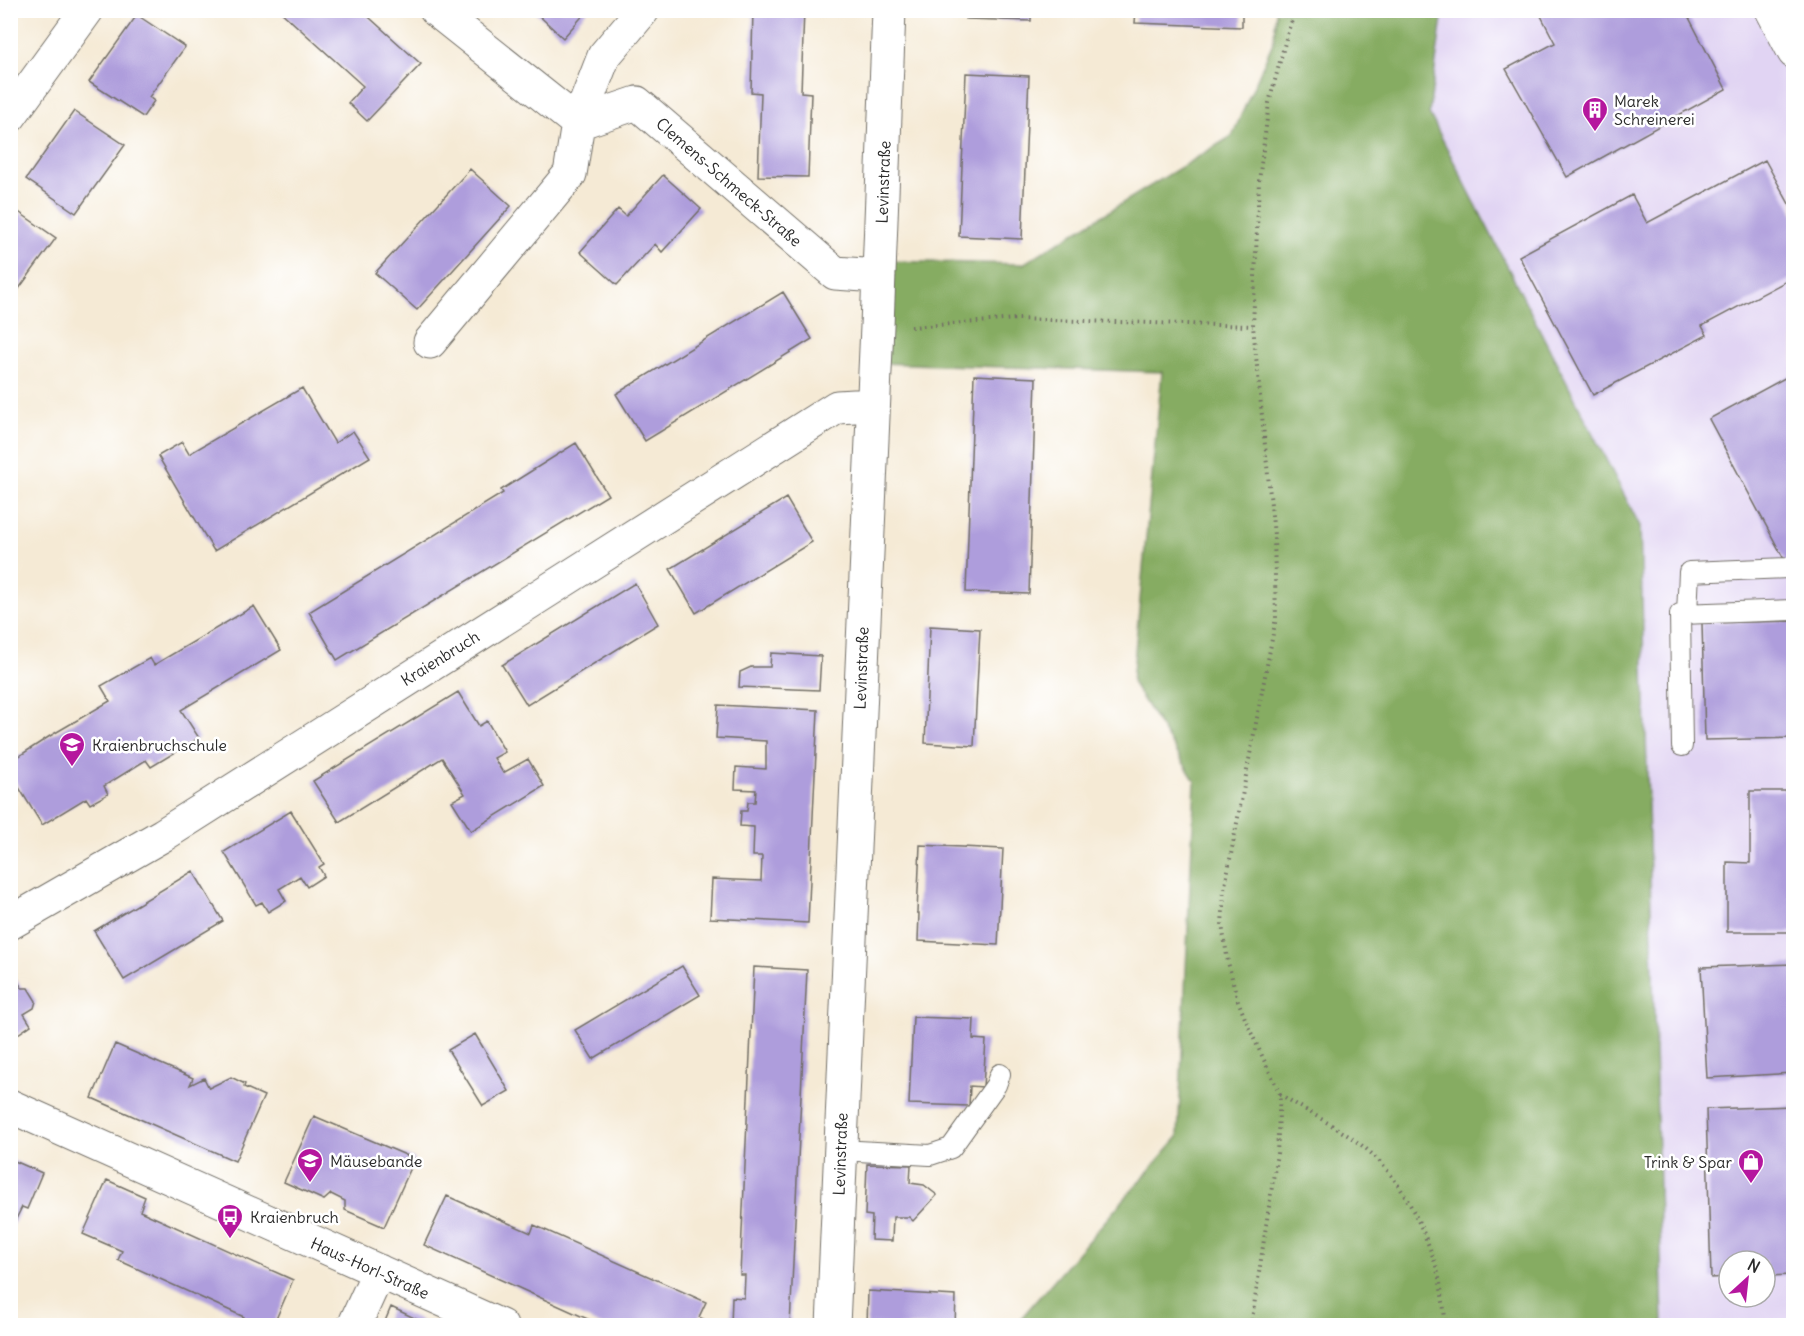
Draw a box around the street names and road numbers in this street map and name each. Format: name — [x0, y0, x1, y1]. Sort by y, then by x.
street label: Clemens-Schmeck-Straße — [652, 113, 806, 251]
street label: Levinstraße — [872, 140, 894, 224]
street label: Kraienbruch — [397, 626, 483, 690]
street label: Levinstraße — [850, 626, 872, 710]
street label: Levinstraße — [829, 1112, 851, 1196]
street label: Haus-Horl-Straße — [308, 1233, 432, 1303]

